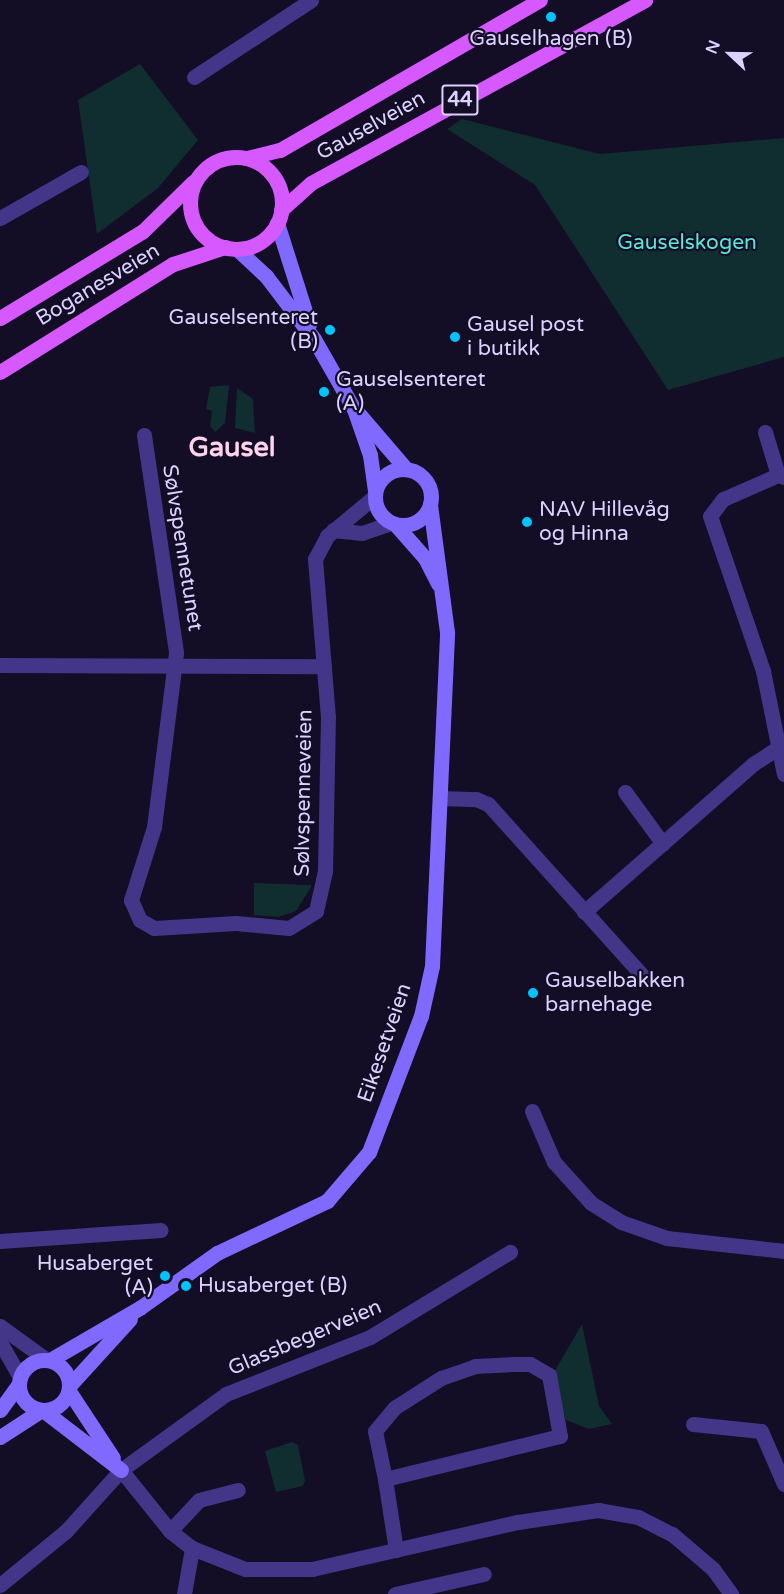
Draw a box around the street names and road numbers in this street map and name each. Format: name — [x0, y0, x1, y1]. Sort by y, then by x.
road number: 44 — [440, 83, 480, 117]
street label: Gauselveien — [312, 86, 430, 166]
street label: Boganesveien — [32, 238, 164, 332]
street label: Sølvspennetunet — [156, 463, 208, 633]
street label: Sølvspenneveien — [290, 709, 318, 877]
street label: Eikesetveien — [353, 980, 417, 1106]
street label: Glassbegerveien — [225, 1294, 385, 1382]

